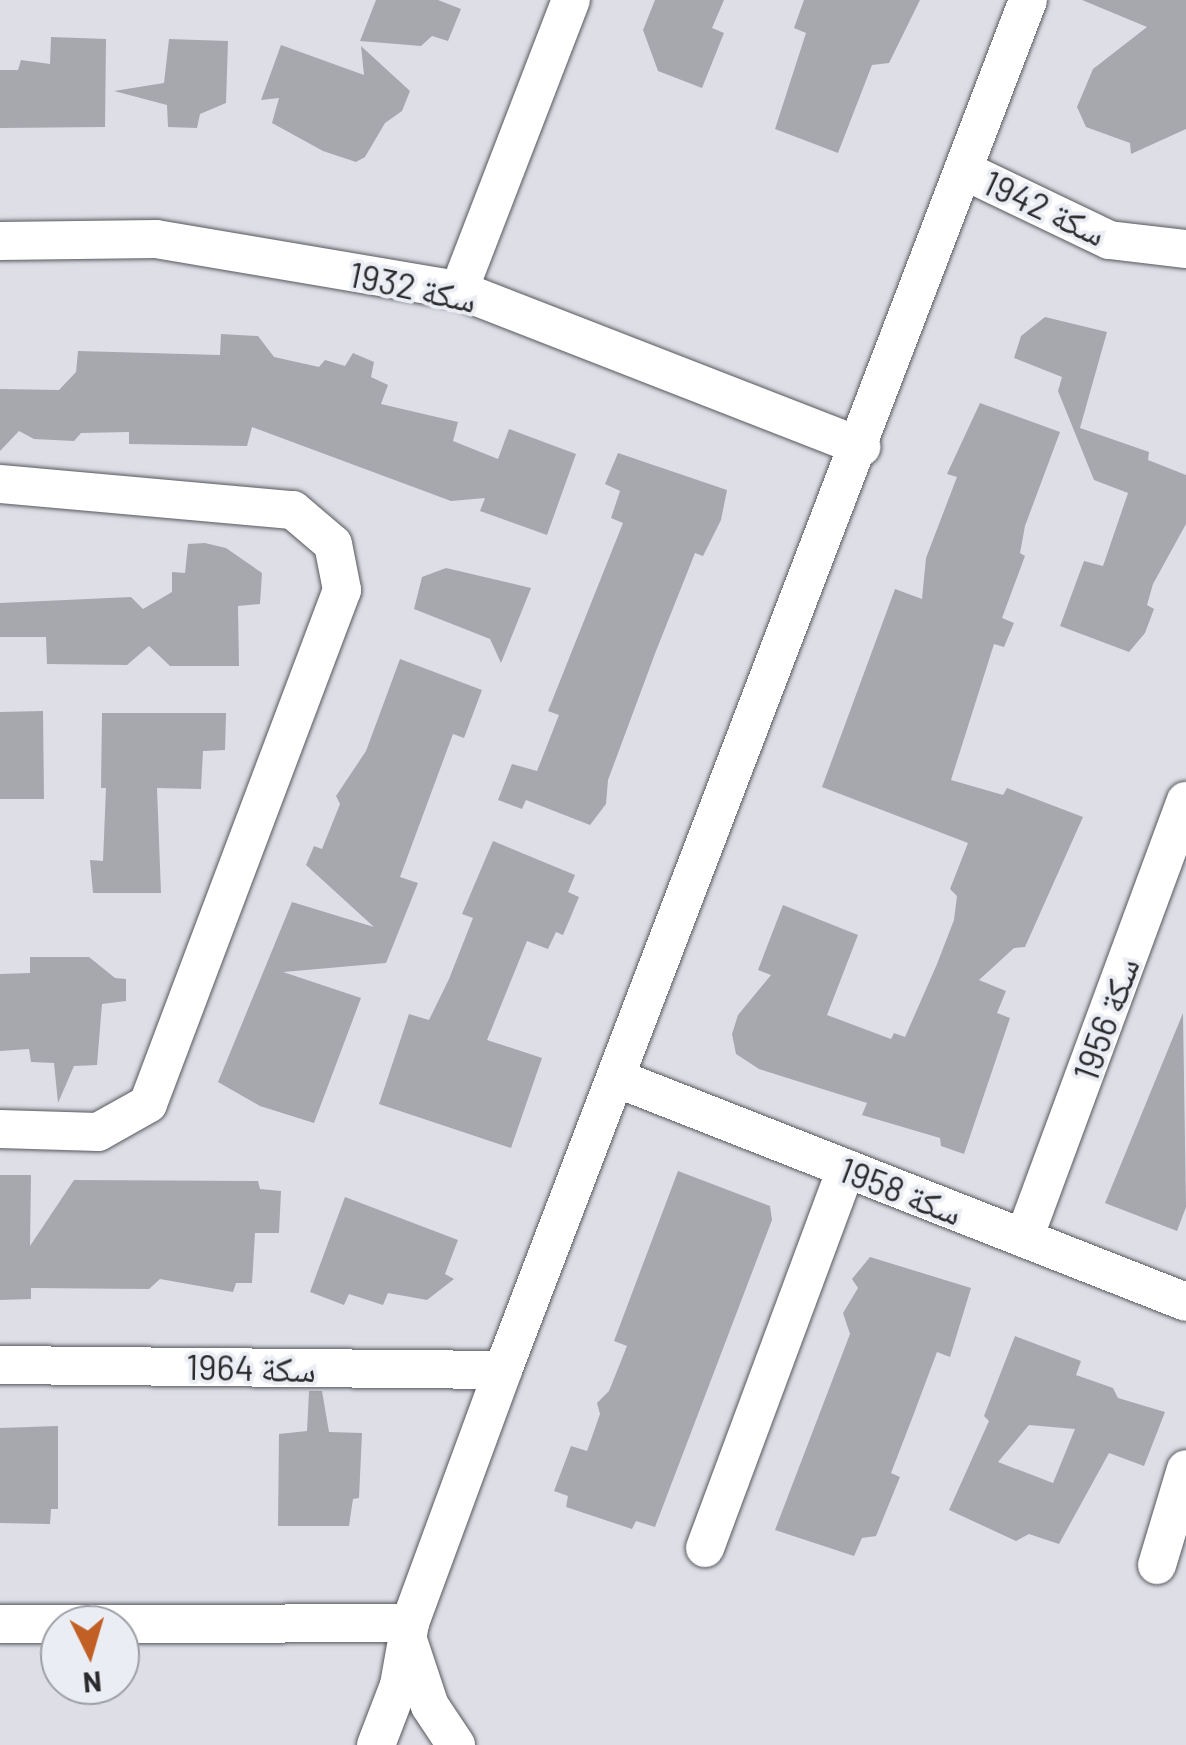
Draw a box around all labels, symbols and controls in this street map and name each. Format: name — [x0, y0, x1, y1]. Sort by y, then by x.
street label: سكة 1942 — [977, 160, 1113, 254]
street label: سكة 1932 — [345, 252, 481, 320]
street label: سكة 1956 — [1063, 951, 1147, 1087]
street label: سكة 1958 — [833, 1147, 969, 1233]
street label: سكة 1964 — [186, 1345, 316, 1389]
north arrow — [40, 1605, 140, 1705]
text: N — [82, 1665, 103, 1701]

